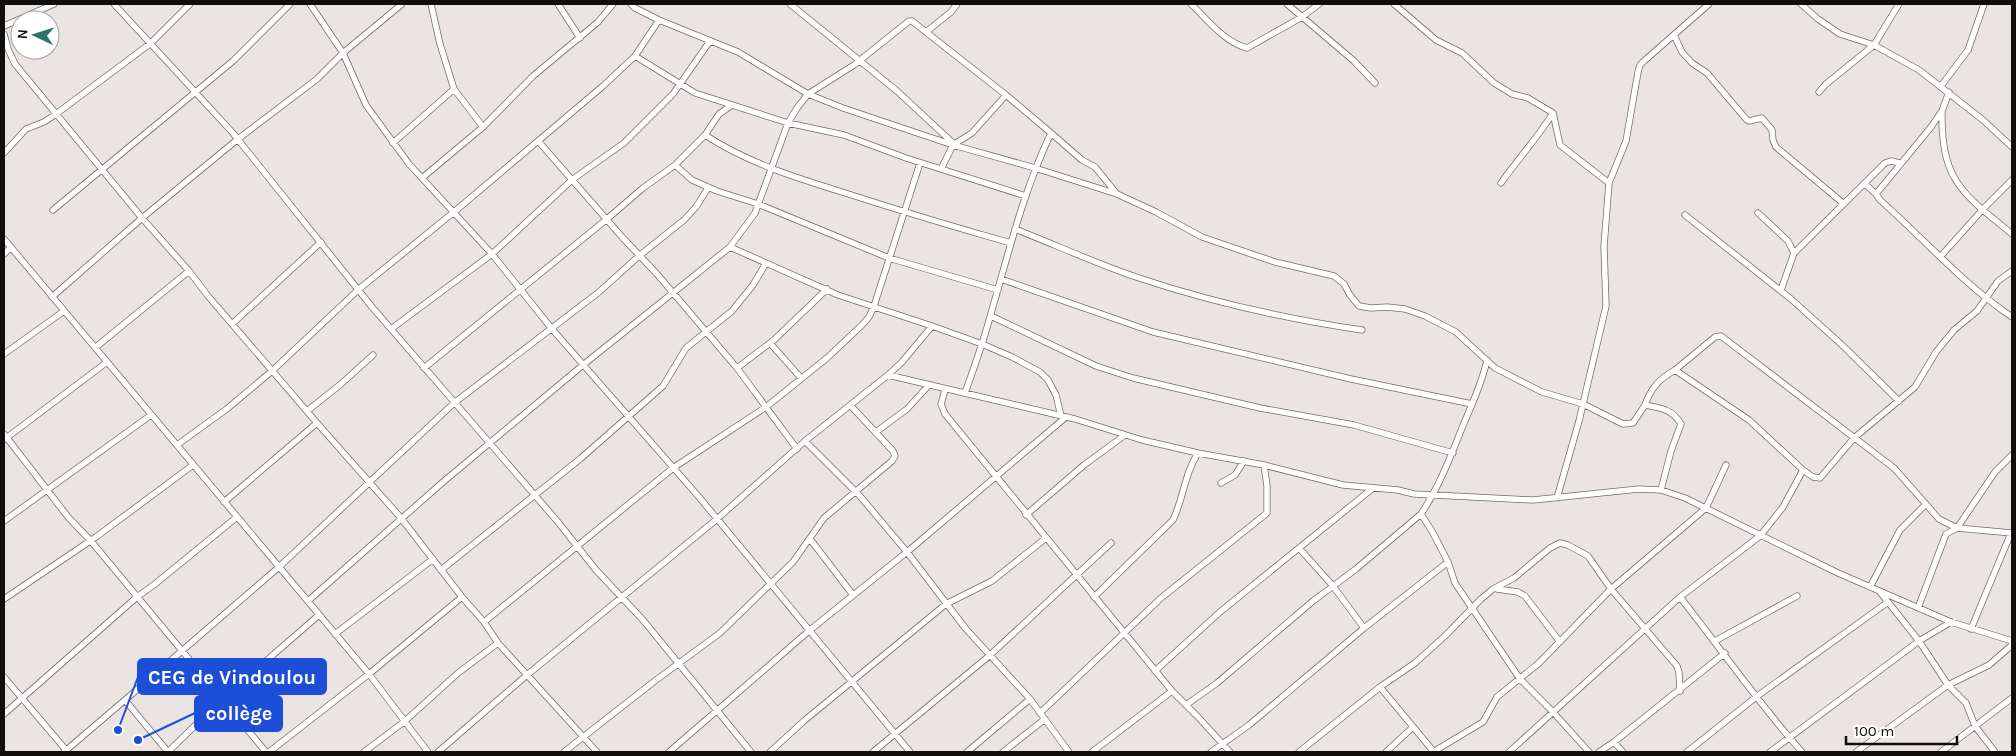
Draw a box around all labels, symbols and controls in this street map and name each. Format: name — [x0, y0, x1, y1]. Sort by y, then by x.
north arrow — [10, 10, 60, 60]
text: N — [14, 29, 31, 40]
callout: CEG de Vindoulou — [138, 659, 326, 694]
text: CEG de Vindoulou — [148, 666, 316, 689]
callout: collège — [195, 696, 282, 731]
text: collège — [206, 702, 272, 725]
scale bar — [1846, 714, 1957, 746]
text: 100 m — [1854, 722, 1894, 740]

